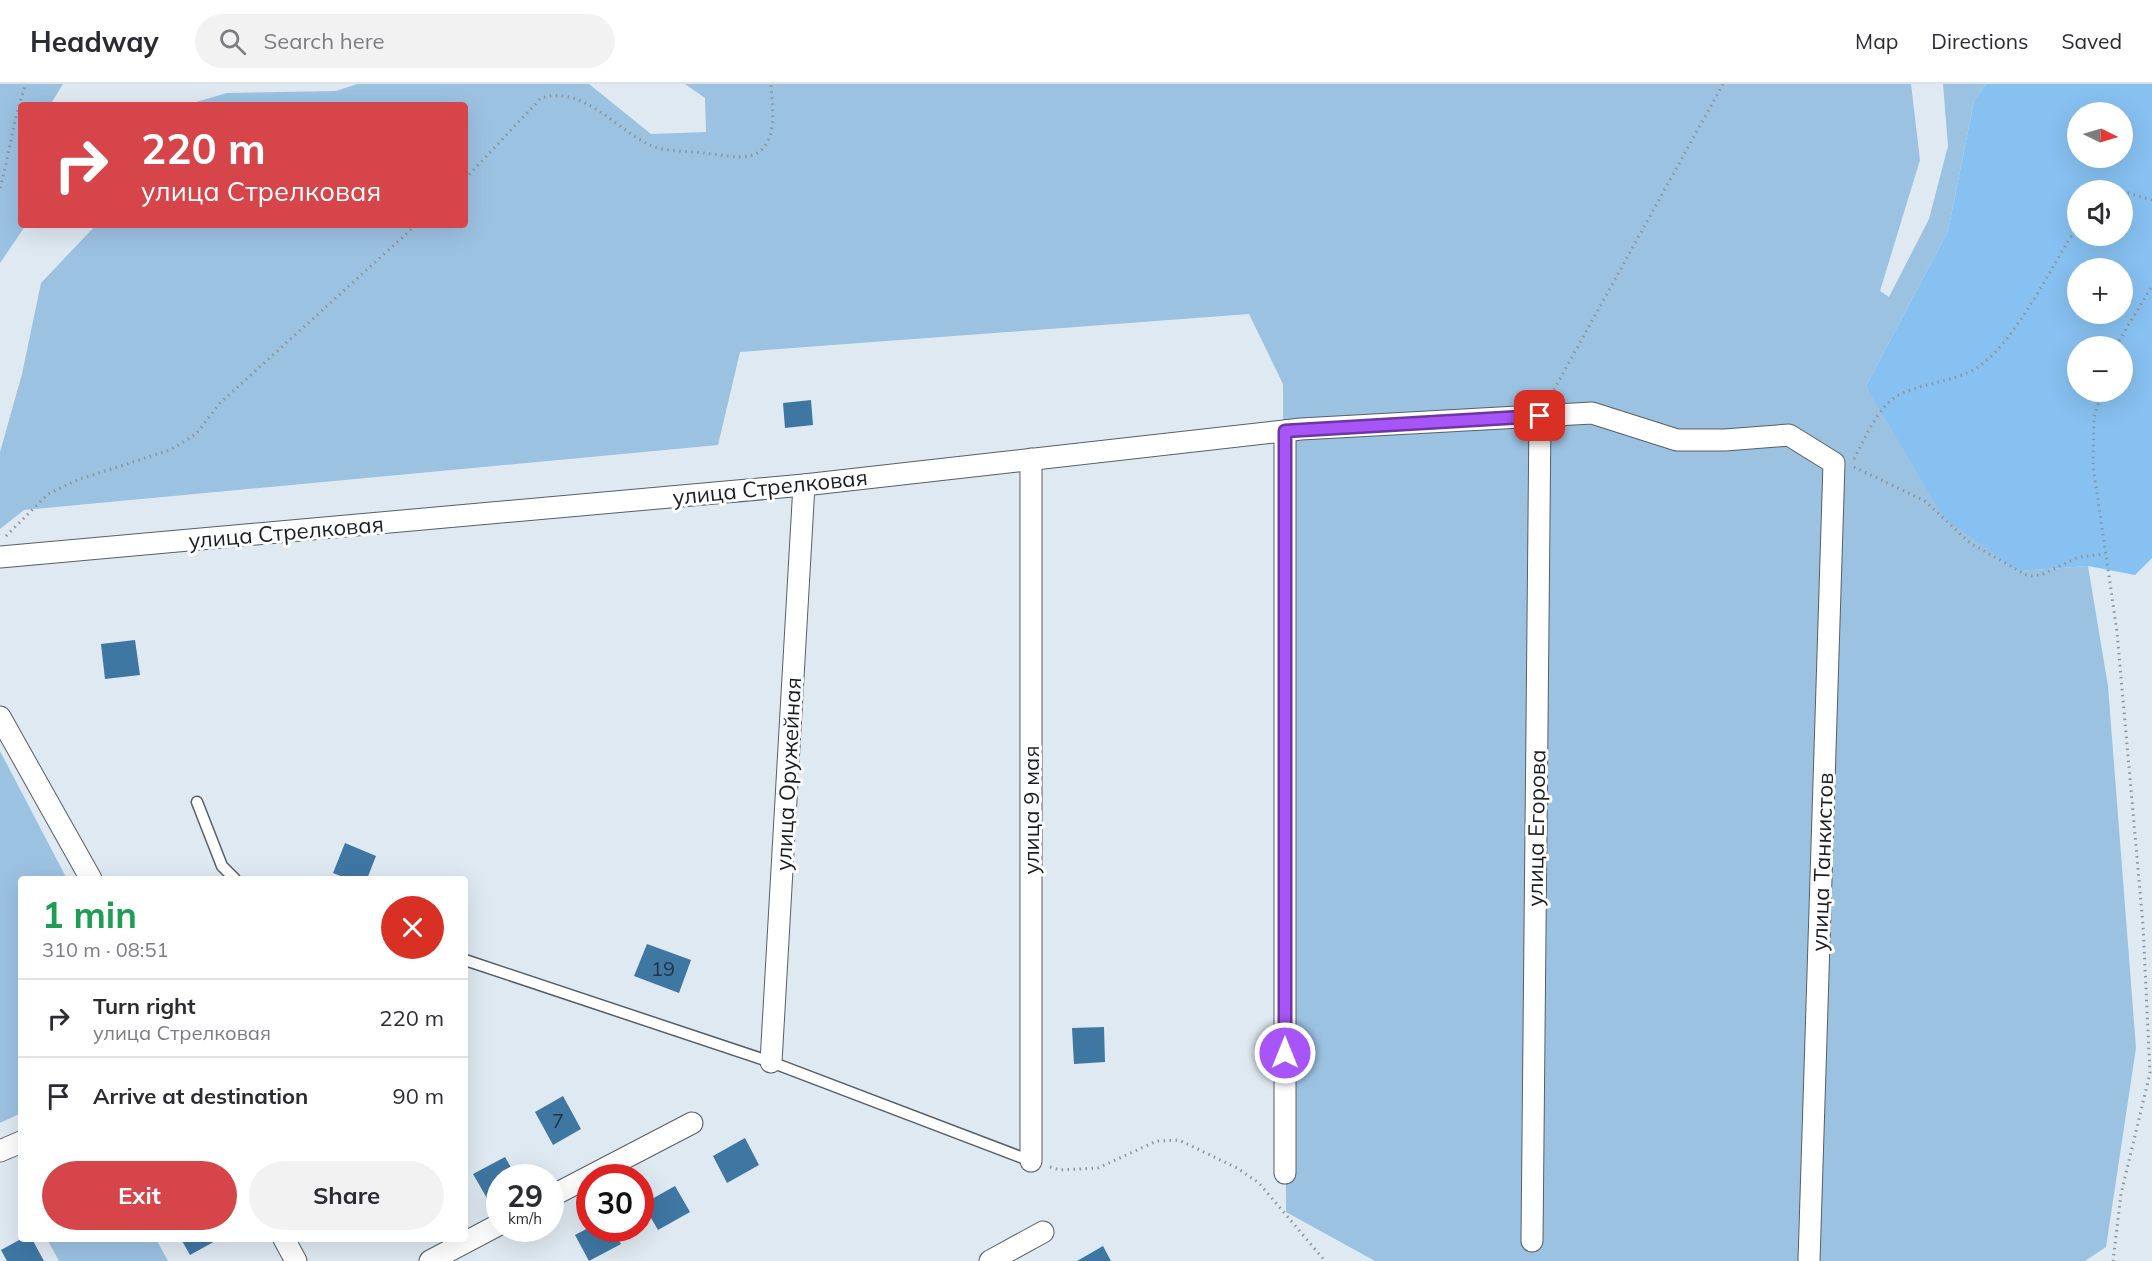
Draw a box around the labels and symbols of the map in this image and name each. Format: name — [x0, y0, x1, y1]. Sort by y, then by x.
north arrow — [2067, 102, 2133, 168]
pin — [1514, 390, 1565, 441]
street label: улица Стрелковая — [671, 463, 869, 511]
street label: улица Стрелковая — [187, 510, 385, 554]
street label: улица Оружейная — [769, 677, 807, 871]
street label: улица 9 мая — [1017, 745, 1045, 875]
street label: улица Егорова — [1521, 749, 1551, 907]
street label: улица Танкистов — [1805, 772, 1839, 952]
house number: 19 — [651, 956, 675, 981]
position arrow — [1253, 1021, 1317, 1085]
house number: 7 — [552, 1108, 564, 1133]
speed limit sign: 30 — [576, 1164, 654, 1242]

